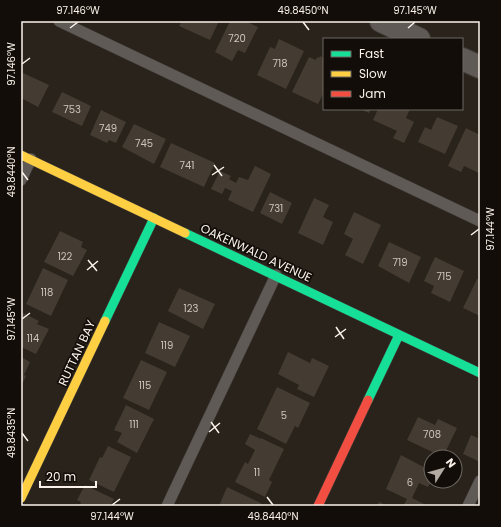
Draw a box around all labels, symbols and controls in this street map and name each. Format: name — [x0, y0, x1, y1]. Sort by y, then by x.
text: 97.146°W — [56, 3, 100, 18]
text: 49.8450°N — [278, 3, 328, 18]
text: 97.145°W — [393, 3, 437, 18]
house number: 720 — [228, 31, 246, 46]
legend — [323, 38, 463, 110]
text: 97.146°W — [4, 42, 19, 86]
text: Fast — [359, 45, 384, 62]
house number: 718 — [273, 56, 287, 71]
text: Slow — [359, 65, 387, 82]
text: Jam — [359, 85, 386, 102]
house number: 753 — [63, 102, 81, 117]
house number: 749 — [99, 121, 117, 136]
house number: 745 — [135, 136, 153, 151]
text: 49.8440°N — [4, 147, 19, 198]
house number: 741 — [180, 158, 194, 173]
house number: 731 — [269, 201, 283, 216]
text: 97.144°W — [483, 207, 498, 251]
street label: OAKENWALD AVENUE — [198, 219, 315, 286]
house number: 122 — [58, 249, 73, 264]
house number: 719 — [393, 255, 407, 270]
house number: 715 — [437, 269, 451, 284]
house number: 118 — [41, 285, 53, 300]
text: 97.145°W — [4, 297, 19, 341]
house number: 123 — [184, 301, 199, 316]
street label: RUTTAN BAY — [54, 317, 99, 388]
house number: 114 — [27, 331, 39, 346]
house number: 119 — [161, 338, 173, 353]
house number: 115 — [139, 378, 151, 393]
text: 49.8435°N — [4, 408, 19, 458]
house number: 5 — [281, 408, 287, 423]
house number: 111 — [129, 417, 139, 432]
house number: 708 — [423, 427, 441, 442]
north arrow — [423, 449, 463, 489]
text: N — [442, 455, 460, 471]
scale bar — [40, 463, 96, 489]
house number: 11 — [254, 465, 260, 480]
text: 20 m — [46, 468, 76, 485]
house number: 6 — [407, 475, 413, 490]
text: 97.144°W — [90, 509, 134, 524]
text: 49.8440°N — [248, 509, 299, 524]

